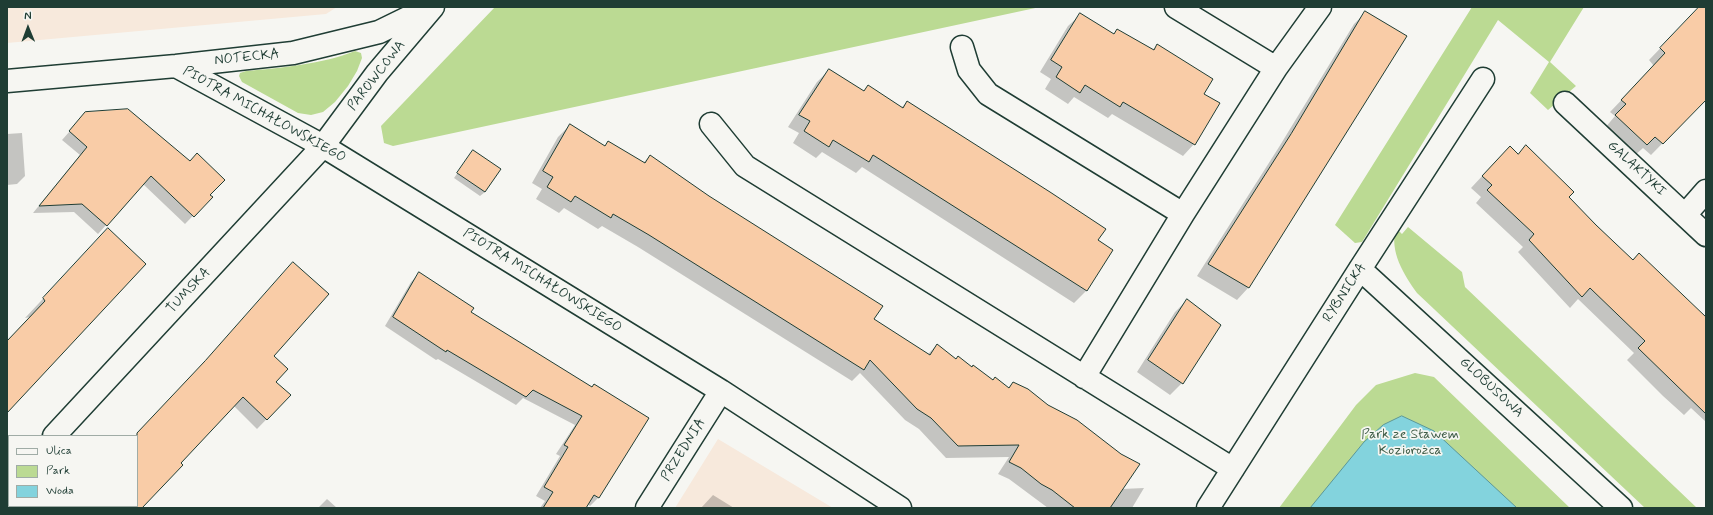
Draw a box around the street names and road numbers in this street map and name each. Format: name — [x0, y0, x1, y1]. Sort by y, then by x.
street label: PAROWCOWA — [344, 38, 410, 114]
street label: NOTECKA — [214, 46, 280, 70]
street label: PIOTRA MICHAŁOWSKIEGO — [179, 63, 349, 167]
street label: GALAKTYKI — [1603, 138, 1669, 200]
street label: PIOTRA MICHAŁOWSKIEGO — [460, 225, 624, 337]
street label: RYBNICKA — [1320, 260, 1370, 326]
street label: TUMSKA — [163, 264, 215, 318]
street label: GLOBUSOWA — [1456, 354, 1526, 422]
street label: PRZEDNIA — [658, 415, 710, 485]

